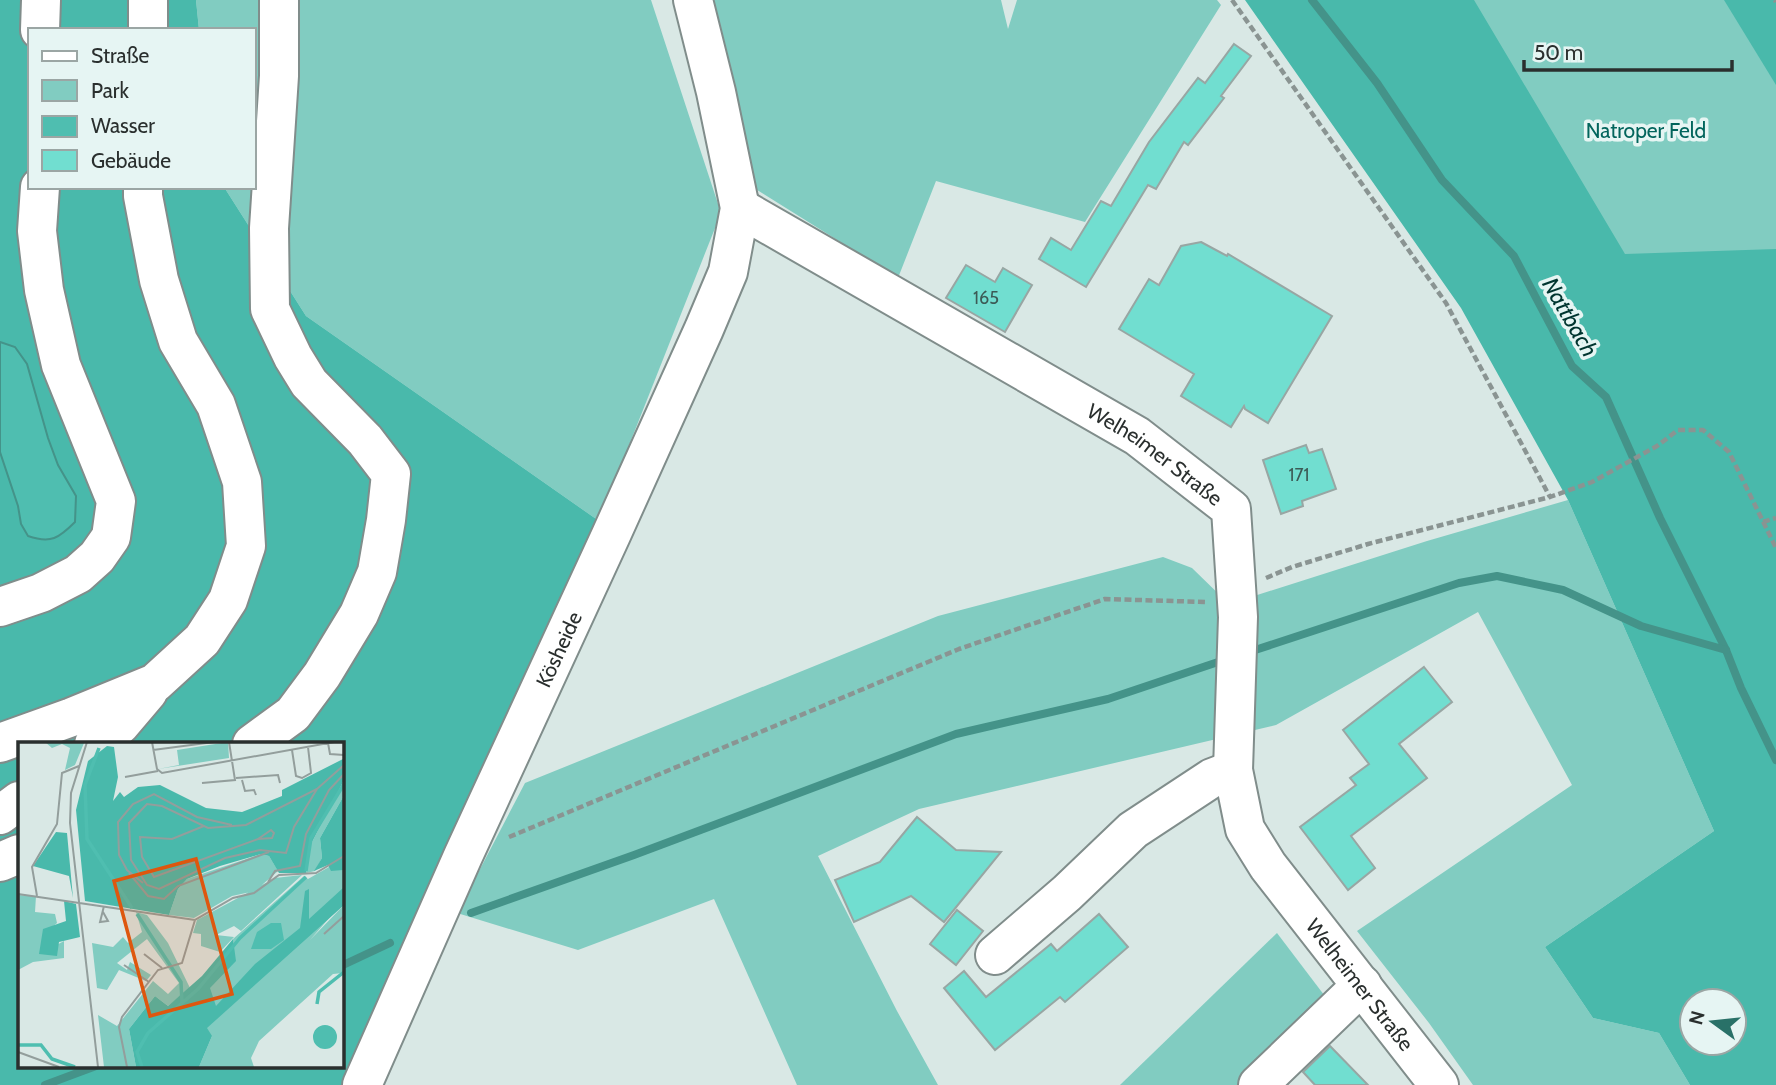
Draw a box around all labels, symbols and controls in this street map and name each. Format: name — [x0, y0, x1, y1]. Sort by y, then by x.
legend — [28, 28, 256, 189]
scale bar — [1524, 28, 1732, 72]
text: 50 m — [1534, 40, 1583, 65]
text: Straße — [91, 43, 150, 68]
text: Park — [91, 78, 129, 103]
text: Wasser — [91, 113, 155, 138]
park label: Natroper Feld — [1586, 118, 1706, 143]
text: Gebäude — [91, 148, 171, 173]
water label: Nattbach — [1536, 273, 1604, 361]
house number: 165 — [973, 287, 999, 309]
street label: Welheimer Straße — [1083, 398, 1228, 511]
house number: 171 — [1289, 464, 1309, 486]
street label: Kösheide — [530, 607, 587, 691]
inset map — [18, 742, 343, 1068]
street label: Welheimer Straße — [1301, 913, 1420, 1055]
north arrow — [1678, 987, 1748, 1057]
text: N — [1684, 1008, 1710, 1027]

